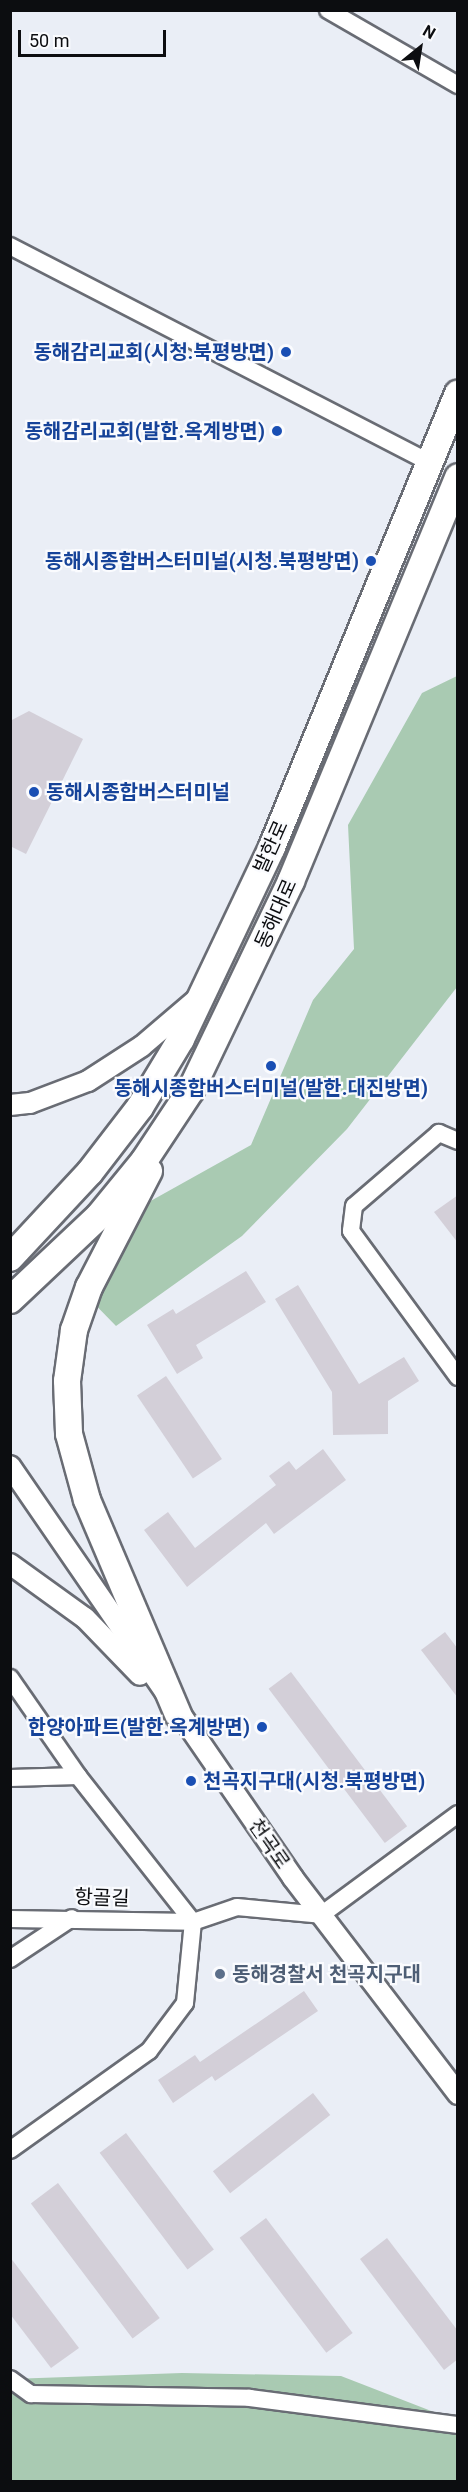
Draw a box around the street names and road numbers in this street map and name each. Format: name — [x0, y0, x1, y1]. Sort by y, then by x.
street label: 발한로 — [249, 817, 293, 877]
street label: 동해대로 — [250, 876, 302, 952]
street label: 천곡로 — [243, 1815, 295, 1873]
street label: 항골길 — [74, 1885, 130, 1911]

